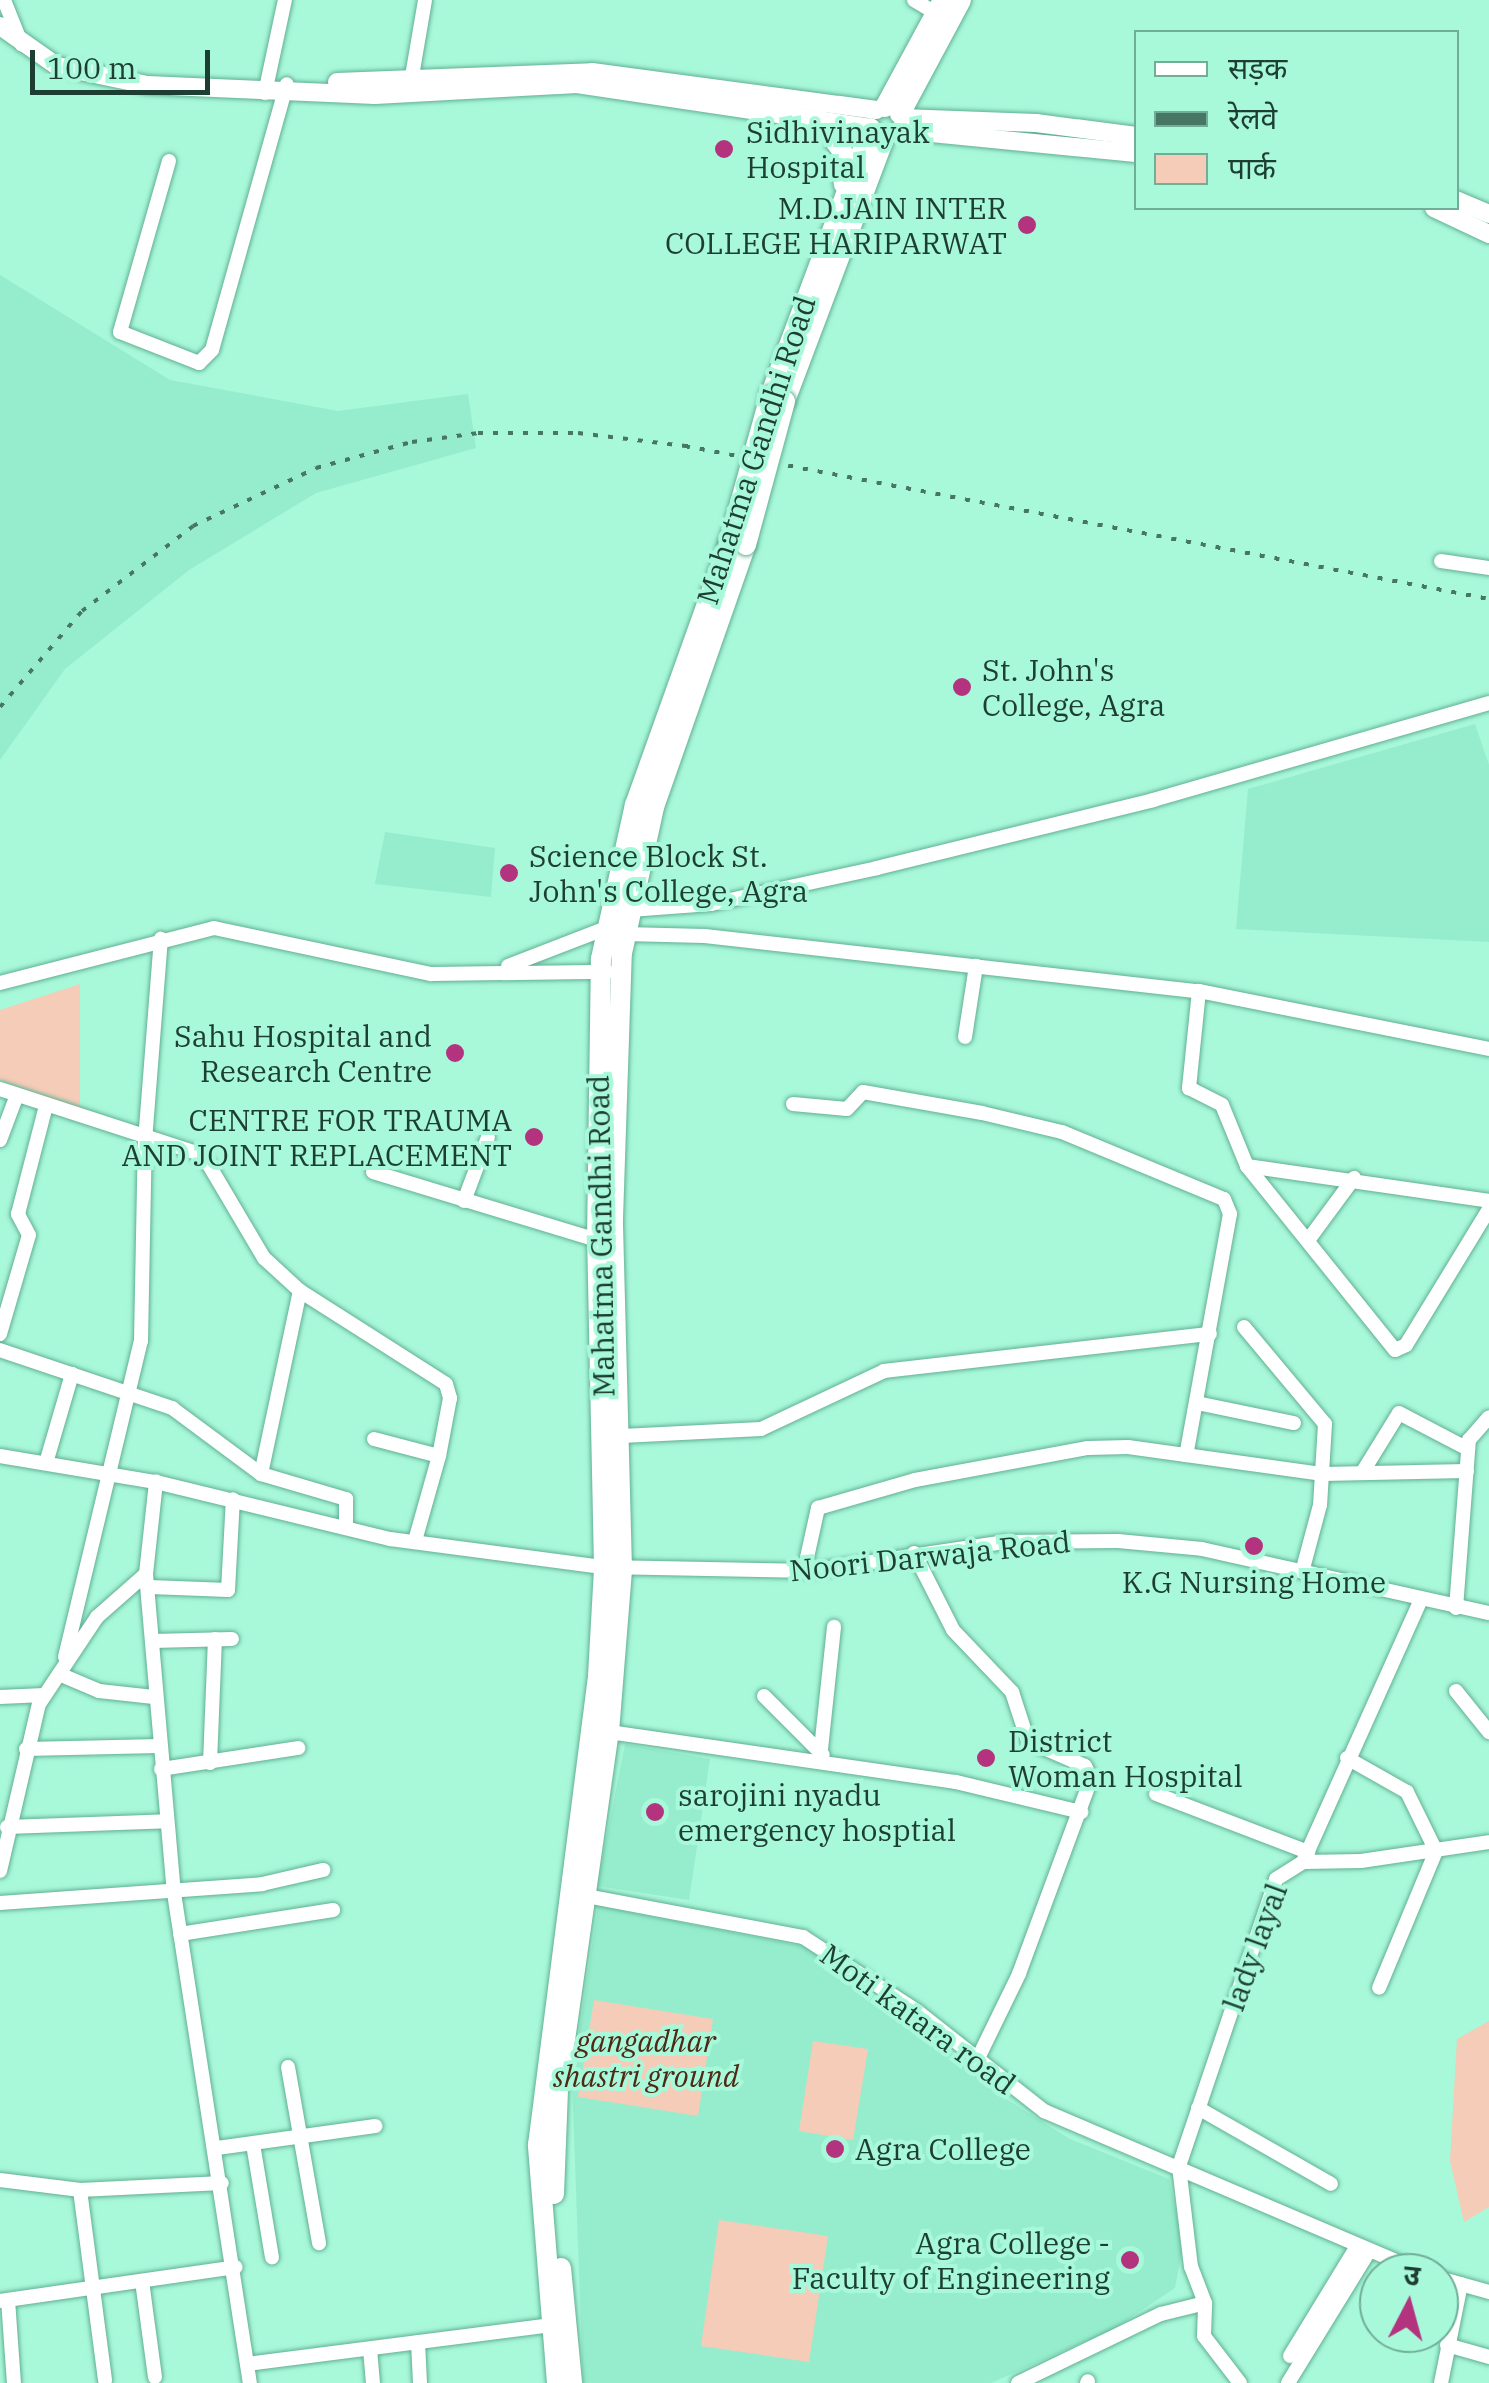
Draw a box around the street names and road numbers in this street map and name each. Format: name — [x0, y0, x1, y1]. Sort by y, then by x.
street label: Mahatma Gandhi Road — [689, 291, 823, 609]
street label: Mahatma Gandhi Road — [580, 1075, 622, 1397]
street label: Noori Darwaja Road — [788, 1523, 1072, 1589]
street label: lady layal — [1215, 1878, 1295, 2016]
street label: Moti katara road — [813, 1936, 1023, 2102]

